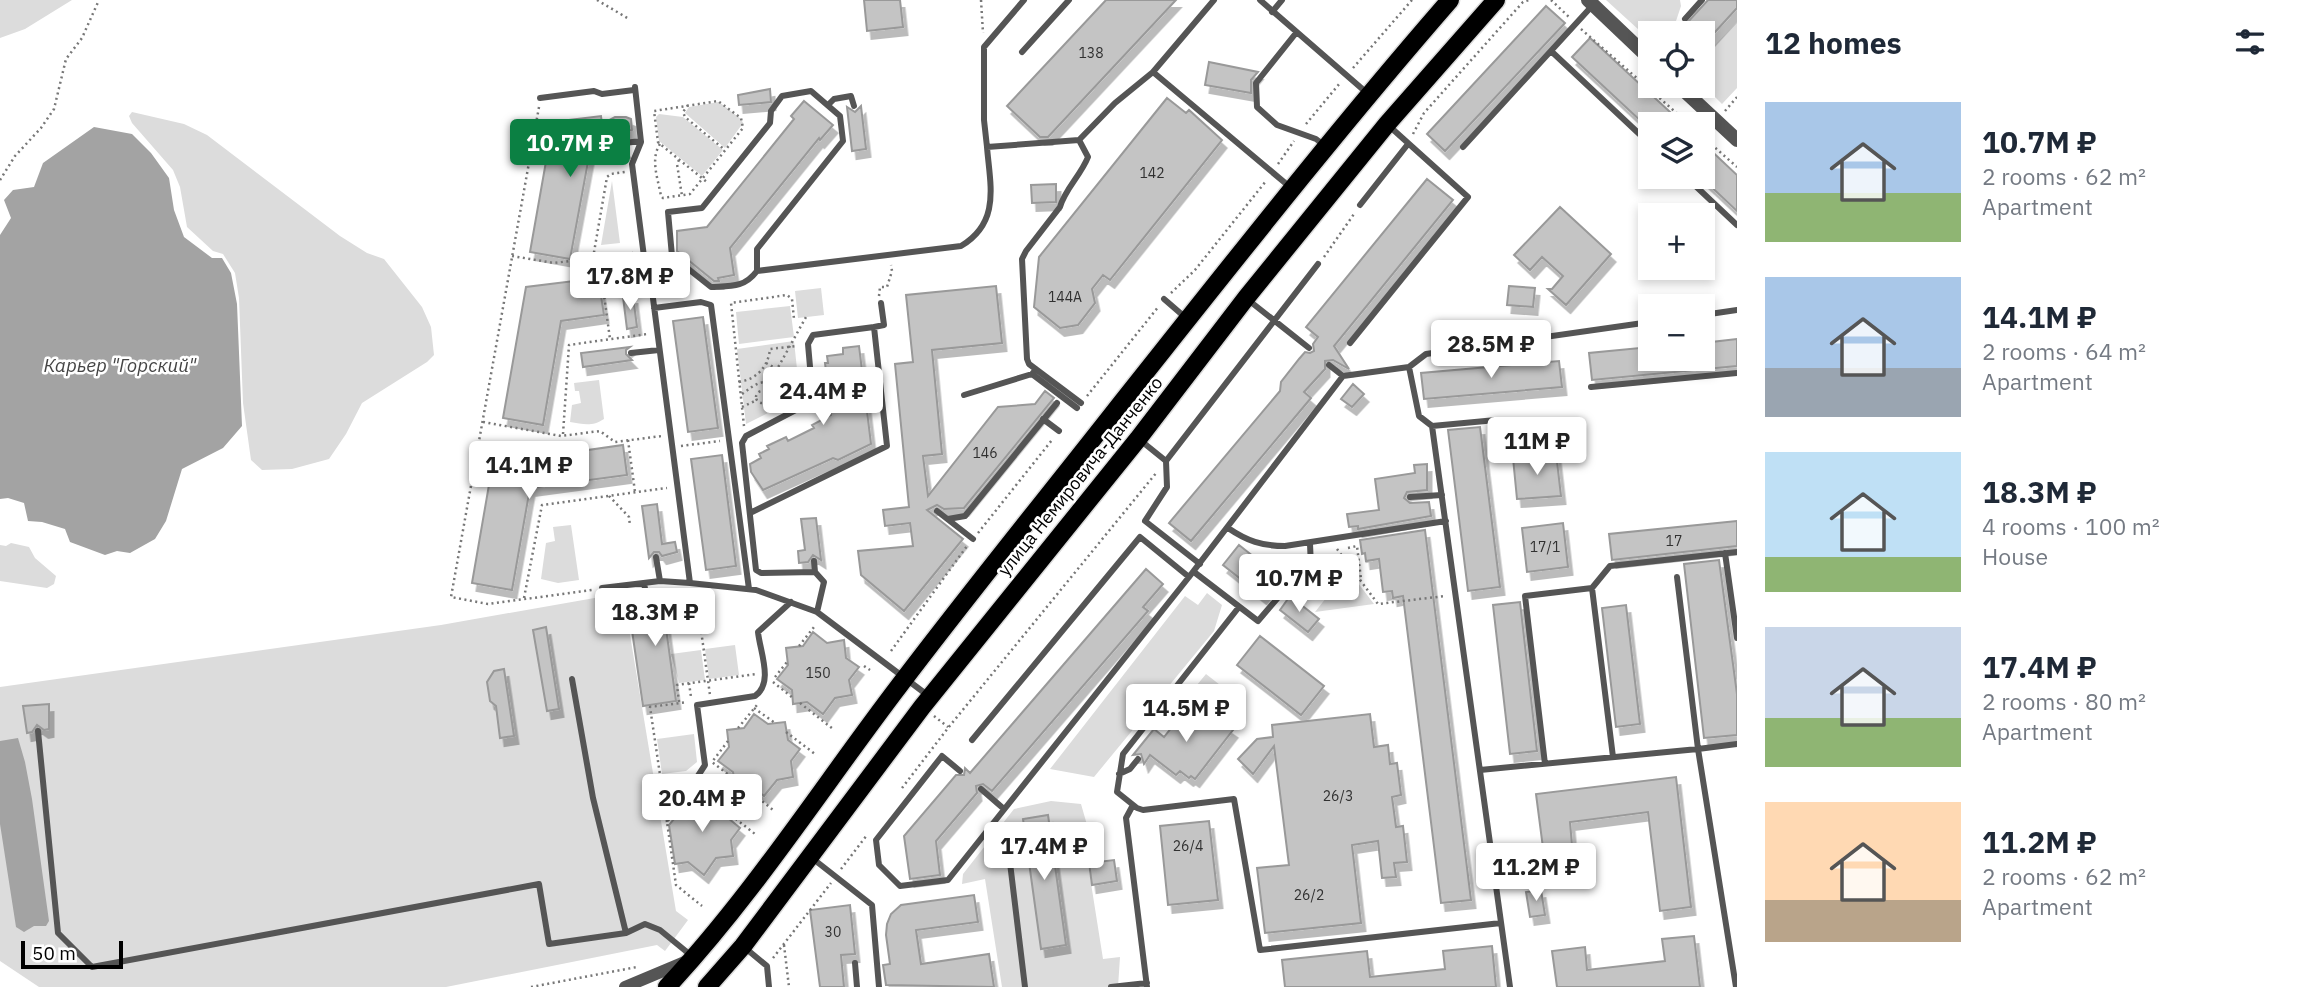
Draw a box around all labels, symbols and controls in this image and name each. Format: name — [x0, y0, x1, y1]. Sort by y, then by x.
map controls — [1638, 21, 1715, 371]
button: locate — [1638, 21, 1715, 98]
text: 12 homes — [1765, 23, 1902, 62]
icon: filters — [2231, 23, 2269, 61]
house number: 138 — [1078, 44, 1104, 62]
button: layers — [1638, 112, 1715, 189]
pin: 10.7M ₽ — [505, 120, 635, 179]
text: 10.7M ₽ — [1982, 122, 2097, 161]
text: 10.7M ₽ — [526, 127, 614, 157]
icon: home — [1821, 130, 1905, 214]
text: 2 rooms · 62 m² — [1982, 161, 2146, 191]
house number: 142 — [1139, 164, 1165, 182]
text: Apartment — [1982, 191, 2093, 221]
button: + — [1638, 203, 1715, 280]
pin: 17.8M ₽ — [565, 252, 695, 312]
text: 17.8M ₽ — [586, 260, 674, 290]
house number: 144А — [1048, 288, 1082, 306]
button: − — [1638, 294, 1715, 371]
text: 14.1M ₽ — [1982, 297, 2097, 336]
icon: home — [1821, 305, 1905, 389]
pin: 28.5M ₽ — [1426, 320, 1556, 380]
text: 28.5M ₽ — [1447, 328, 1535, 358]
text: 2 rooms · 64 m² — [1982, 336, 2146, 366]
water label: Карьер "Горский" — [44, 353, 198, 377]
text: Apartment — [1982, 366, 2093, 396]
pin: 24.4M ₽ — [758, 368, 888, 427]
street label: улица Немировича-Данченко — [992, 372, 1168, 580]
text: 24.4M ₽ — [779, 375, 867, 405]
pin: 11M ₽ — [1488, 418, 1586, 477]
text: 11M ₽ — [1503, 425, 1571, 455]
pin: 14.1M ₽ — [464, 442, 594, 501]
house number: 146 — [972, 444, 998, 462]
text: 14.1M ₽ — [485, 449, 573, 479]
text: 18.3M ₽ — [1982, 472, 2097, 511]
icon: home — [1821, 480, 1905, 564]
text: 4 rooms · 100 m² — [1982, 511, 2160, 541]
house number: 17 — [1666, 532, 1682, 550]
house number: 17/1 — [1530, 538, 1560, 556]
text: House — [1982, 541, 2048, 571]
pin: 10.7M ₽ — [1234, 554, 1364, 614]
text: 10.7M ₽ — [1255, 562, 1343, 592]
pin: 18.3M ₽ — [590, 588, 720, 648]
text: 18.3M ₽ — [611, 596, 699, 626]
text: 17.4M ₽ — [1982, 647, 2097, 686]
icon: home — [1821, 655, 1905, 739]
house number: 150 — [805, 664, 831, 682]
pin: 14.5M ₽ — [1121, 684, 1251, 744]
text: 2 rooms · 80 m² — [1982, 686, 2146, 716]
text: 14.5M ₽ — [1142, 692, 1230, 722]
text: Apartment — [1982, 716, 2093, 746]
pin: 20.4M ₽ — [637, 774, 767, 834]
text: 20.4M ₽ — [658, 782, 746, 812]
house number: 26/3 — [1323, 787, 1353, 805]
pin: 17.4M ₽ — [979, 822, 1109, 882]
text: 11.2M ₽ — [1982, 822, 2097, 861]
text: 17.4M ₽ — [1000, 830, 1088, 860]
icon: home — [1821, 830, 1905, 914]
house number: 26/4 — [1173, 837, 1203, 855]
pin: 11.2M ₽ — [1471, 844, 1601, 903]
text: 11.2M ₽ — [1492, 851, 1580, 881]
text: 2 rooms · 62 m² — [1982, 861, 2146, 891]
house number: 26/2 — [1294, 886, 1324, 904]
text: Apartment — [1982, 891, 2093, 921]
house number: 30 — [825, 923, 841, 941]
scale bar — [21, 938, 122, 970]
text: 50 m — [32, 941, 76, 965]

